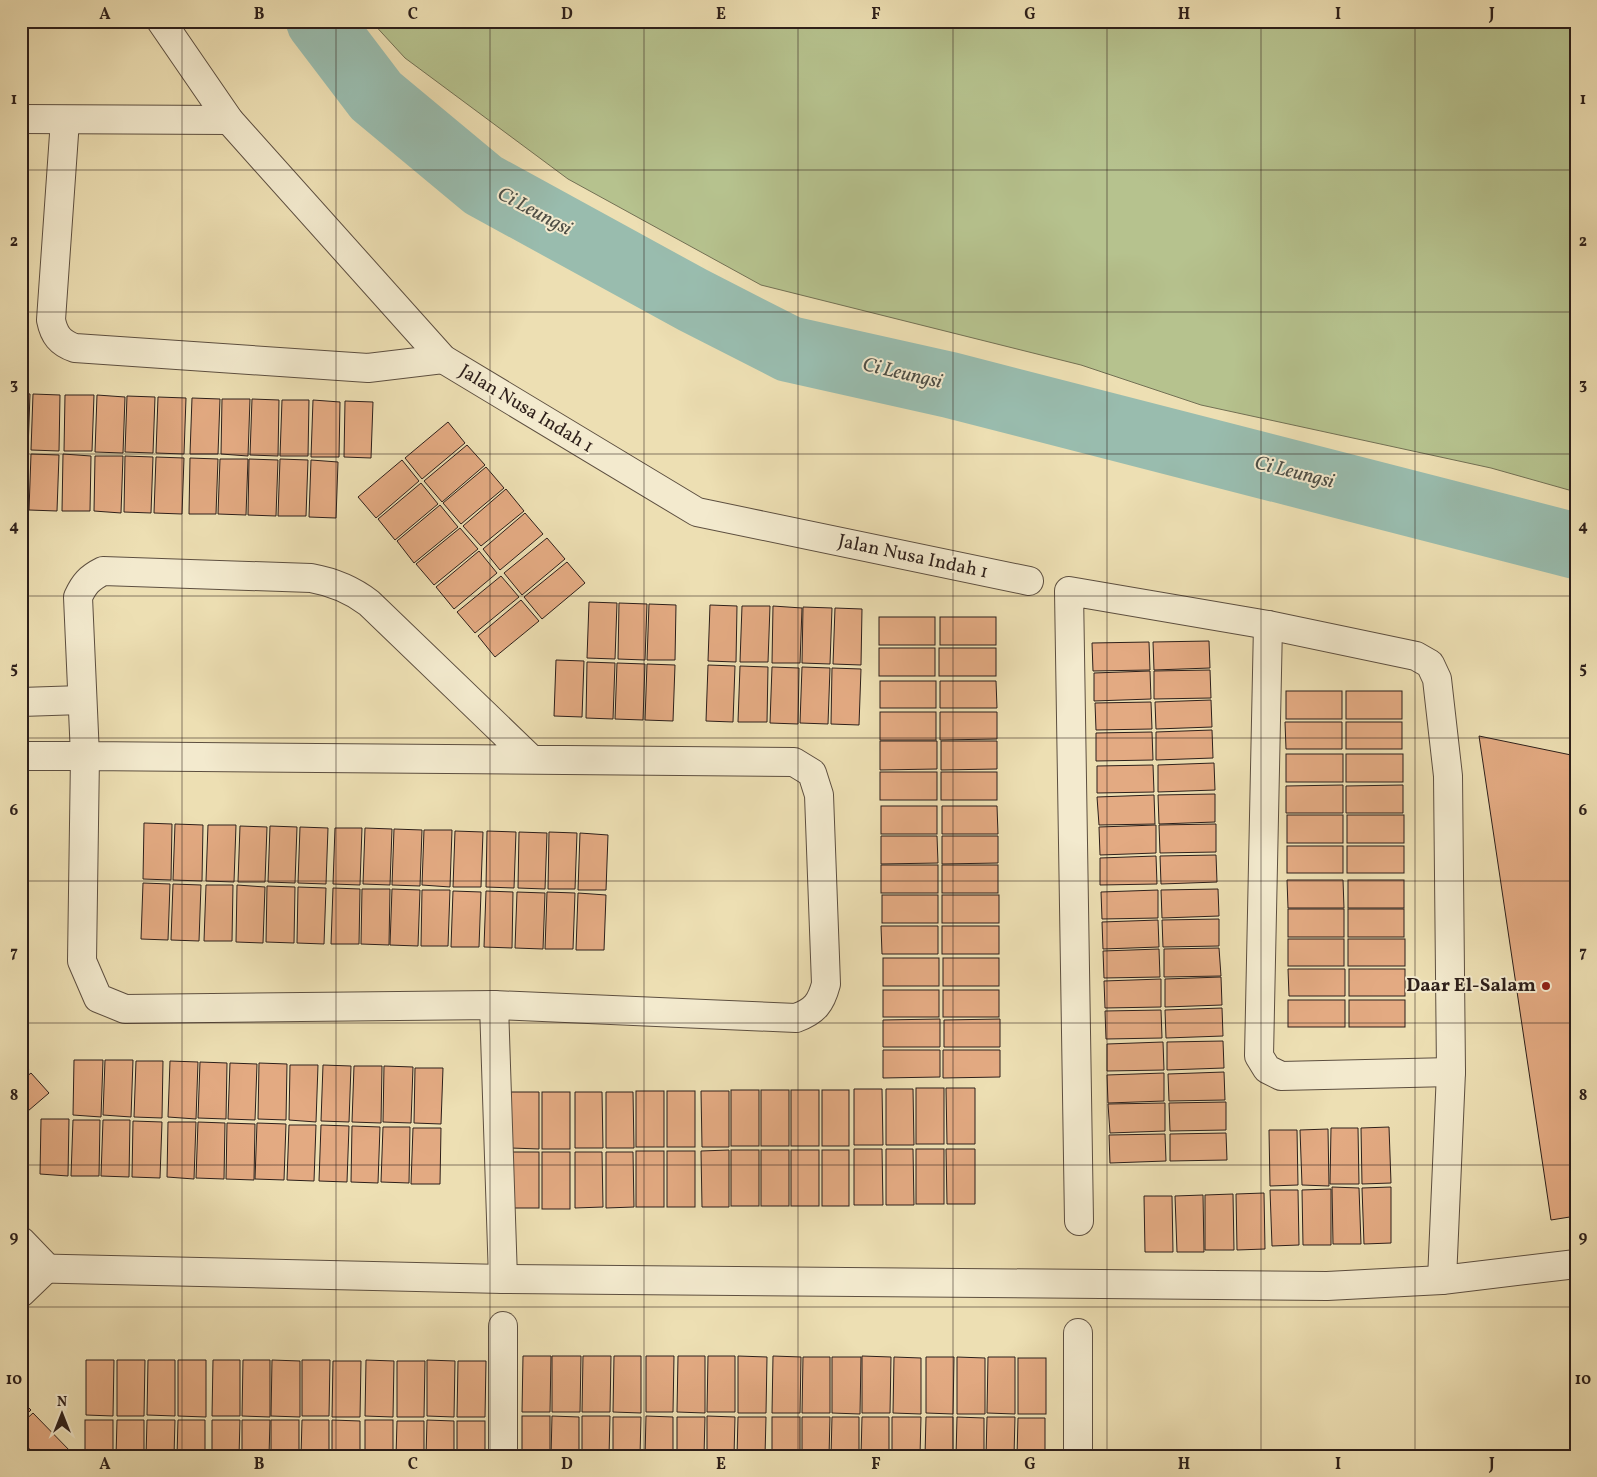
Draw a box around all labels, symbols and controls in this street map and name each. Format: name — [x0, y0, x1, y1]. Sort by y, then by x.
text: A — [99, 4, 111, 26]
text: B — [254, 4, 265, 26]
text: C — [408, 4, 418, 26]
text: D — [561, 4, 573, 26]
text: E — [716, 4, 726, 26]
text: F — [871, 4, 881, 26]
text: G — [1024, 4, 1036, 26]
text: H — [1178, 4, 1190, 26]
text: I — [1335, 4, 1341, 26]
text: J — [1488, 4, 1495, 26]
text: 1 — [11, 89, 17, 111]
text: 1 — [1580, 89, 1586, 111]
water label: Ci Leungsi — [492, 181, 577, 244]
text: 2 — [10, 231, 18, 253]
text: 2 — [1579, 231, 1587, 253]
water label: Ci Leungsi — [860, 351, 946, 397]
street label: Jalan Nusa Indah 1 — [454, 358, 598, 460]
text: 3 — [10, 374, 18, 396]
text: 3 — [1579, 374, 1587, 396]
water label: Ci Leungsi — [1251, 450, 1338, 497]
text: 4 — [9, 516, 19, 538]
text: 4 — [1578, 516, 1588, 538]
street label: Jalan Nusa Indah 1 — [835, 528, 991, 586]
text: 5 — [10, 658, 18, 680]
text: 5 — [1579, 658, 1587, 680]
text: 6 — [10, 800, 19, 822]
text: 6 — [1579, 800, 1588, 822]
text: 7 — [10, 942, 18, 964]
text: 7 — [1579, 942, 1587, 964]
place label: Daar El-Salam — [1406, 973, 1536, 999]
marker: Daar El-Salam — [1540, 980, 1552, 992]
text: 8 — [10, 1085, 18, 1107]
text: 8 — [1579, 1085, 1587, 1107]
text: 9 — [10, 1227, 19, 1249]
text: 9 — [1579, 1227, 1588, 1249]
text: 10 — [6, 1369, 22, 1391]
text: 10 — [1575, 1369, 1591, 1391]
north arrow — [38, 1390, 88, 1440]
text: N — [57, 1393, 67, 1412]
text: A — [99, 1454, 111, 1476]
text: B — [254, 1454, 265, 1476]
text: C — [408, 1454, 418, 1476]
text: D — [561, 1454, 573, 1476]
text: E — [716, 1454, 726, 1476]
text: F — [871, 1454, 881, 1476]
text: G — [1024, 1454, 1036, 1476]
text: H — [1178, 1454, 1190, 1476]
text: I — [1335, 1454, 1341, 1476]
text: J — [1488, 1454, 1495, 1476]

